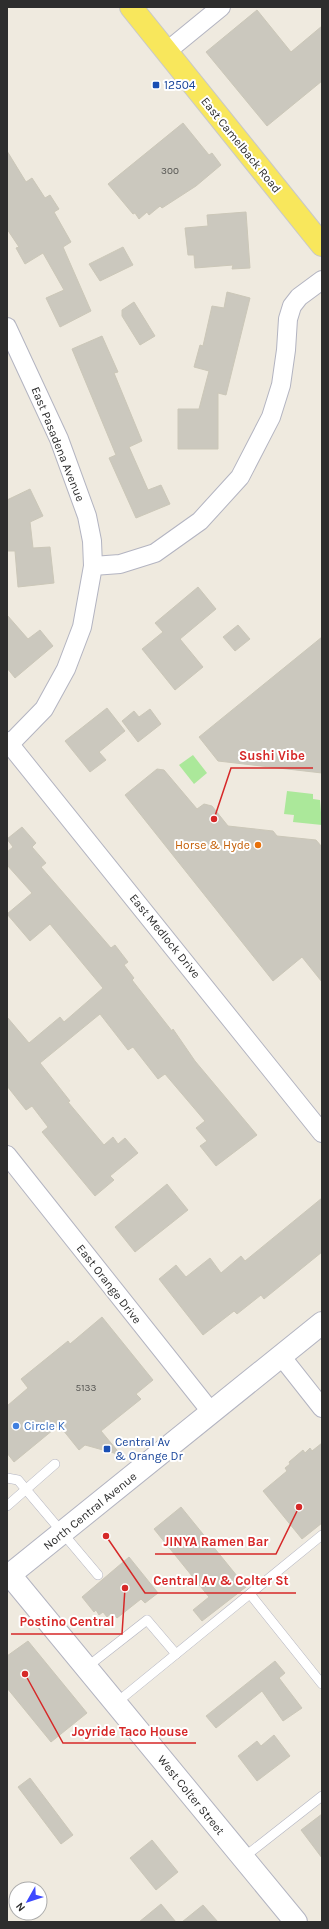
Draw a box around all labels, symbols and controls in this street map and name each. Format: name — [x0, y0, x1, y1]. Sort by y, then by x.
place label: 12504 — [164, 78, 196, 92]
marker: 12504 — [151, 80, 161, 90]
street label: East Camelback Road — [198, 94, 284, 196]
house number: 300 — [161, 165, 179, 177]
street label: East Pasadena Avenue — [29, 385, 87, 503]
callout: Sushi Vibe — [231, 743, 313, 768]
text: Sushi Vibe — [239, 748, 305, 763]
place label: Horse & Hyde — [175, 838, 250, 852]
marker: Horse & Hyde — [253, 840, 263, 850]
street label: East Medlock Drive — [127, 891, 203, 981]
street label: East Orange Drive — [74, 1242, 144, 1326]
house number: 5133 — [76, 1382, 96, 1394]
place label: Circle K — [24, 1419, 66, 1433]
marker: Circle K — [11, 1421, 21, 1431]
place label: Central Av & Orange Dr — [115, 1435, 183, 1463]
marker: Central Av & Orange Dr — [102, 1444, 112, 1454]
street label: North Central Avenue — [41, 1469, 139, 1553]
callout: JINYA Ramen Bar — [155, 1529, 276, 1554]
text: JINYA Ramen Bar — [164, 1534, 269, 1549]
callout: Central Av & Colter St — [145, 1568, 296, 1593]
text: Central Av & Colter St — [153, 1573, 289, 1588]
callout: Postino Central — [11, 1609, 122, 1634]
text: Postino Central — [20, 1614, 114, 1629]
callout: Joyride Taco House — [63, 1718, 196, 1743]
text: Joyride Taco House — [72, 1724, 188, 1739]
street label: West Colter Street — [155, 1752, 228, 1838]
north arrow — [8, 1881, 48, 1921]
text: N — [13, 1900, 28, 1914]

